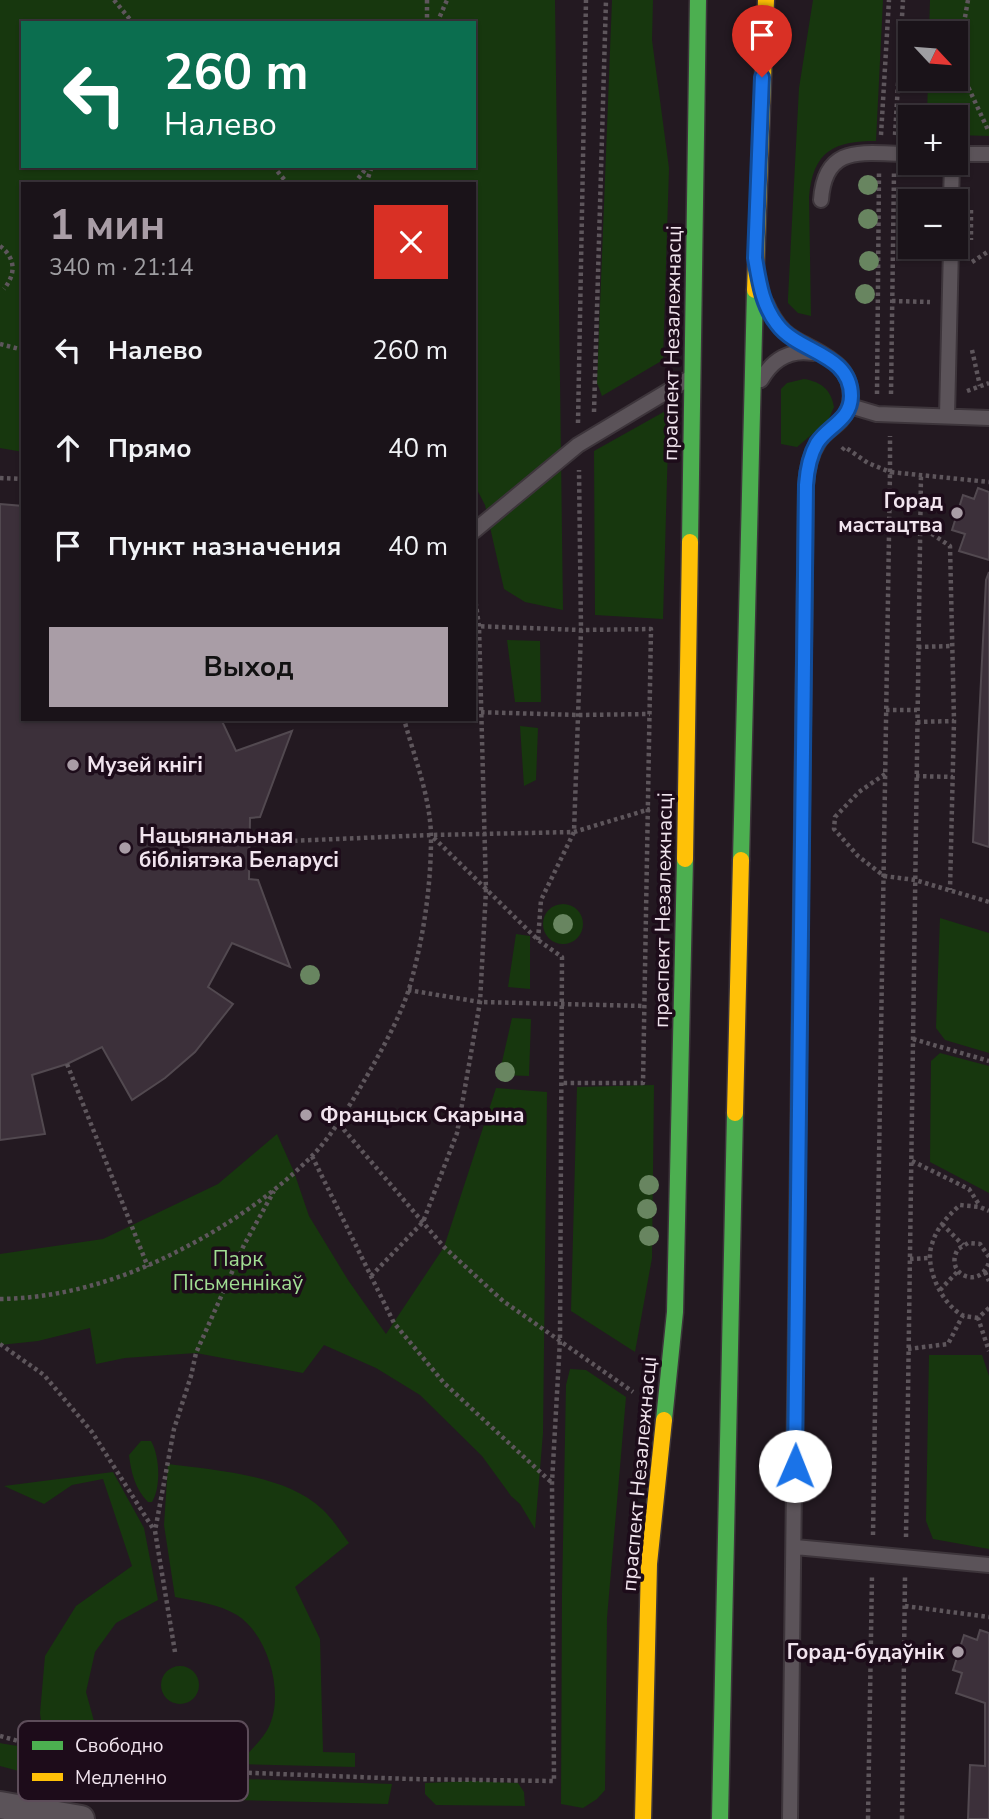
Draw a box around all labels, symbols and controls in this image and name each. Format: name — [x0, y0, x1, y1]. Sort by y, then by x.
pin — [732, 5, 792, 77]
icon: arrive — [743, 16, 781, 54]
north arrow — [898, 21, 968, 91]
map controls — [898, 21, 968, 259]
text: 260 m — [164, 39, 308, 106]
icon: left — [49, 49, 140, 140]
text: Налево — [164, 103, 277, 146]
button: + — [898, 105, 968, 175]
button: − — [898, 189, 968, 259]
text: 1 мин — [49, 197, 165, 254]
button: close — [374, 205, 448, 279]
street label: праспект Незалежнасці — [656, 225, 688, 461]
text: 340 m · 21:14 — [49, 252, 194, 283]
icon: left — [49, 331, 87, 369]
text: Налево — [108, 333, 203, 368]
text: 260 m — [372, 333, 448, 368]
icon: ahead — [49, 429, 87, 467]
text: Прямо — [108, 431, 192, 466]
text: 40 m — [388, 431, 448, 466]
place label: Горад мастацтва — [838, 487, 943, 539]
marker: Горад мастацтва — [949, 505, 965, 521]
icon: arrive — [49, 527, 87, 565]
text: Пункт назначения — [108, 529, 341, 564]
text: 40 m — [388, 529, 448, 564]
button: Выход — [49, 627, 448, 707]
place label: Музей кнігі — [87, 751, 203, 779]
marker: Музей кнігі — [65, 757, 81, 773]
street label: праспект Незалежнасці — [647, 792, 679, 1028]
place label: Нацыянальная бібліятэка Беларусі — [139, 822, 339, 874]
marker: Нацыянальная бібліятэка Беларусі — [117, 840, 133, 856]
place label: Францыск Скарына — [320, 1101, 525, 1129]
marker: Францыск Скарына — [298, 1107, 314, 1123]
park label: Парк Пісьменнікаў — [173, 1245, 303, 1297]
street label: праспект Незалежнасці — [615, 1355, 663, 1593]
position arrow — [758, 1429, 832, 1503]
place label: Горад-будаўнік — [787, 1638, 944, 1666]
marker: Горад-будаўнік — [950, 1644, 966, 1660]
legend — [18, 1721, 248, 1801]
text: Свободно — [75, 1733, 164, 1759]
text: Медленно — [75, 1765, 167, 1791]

